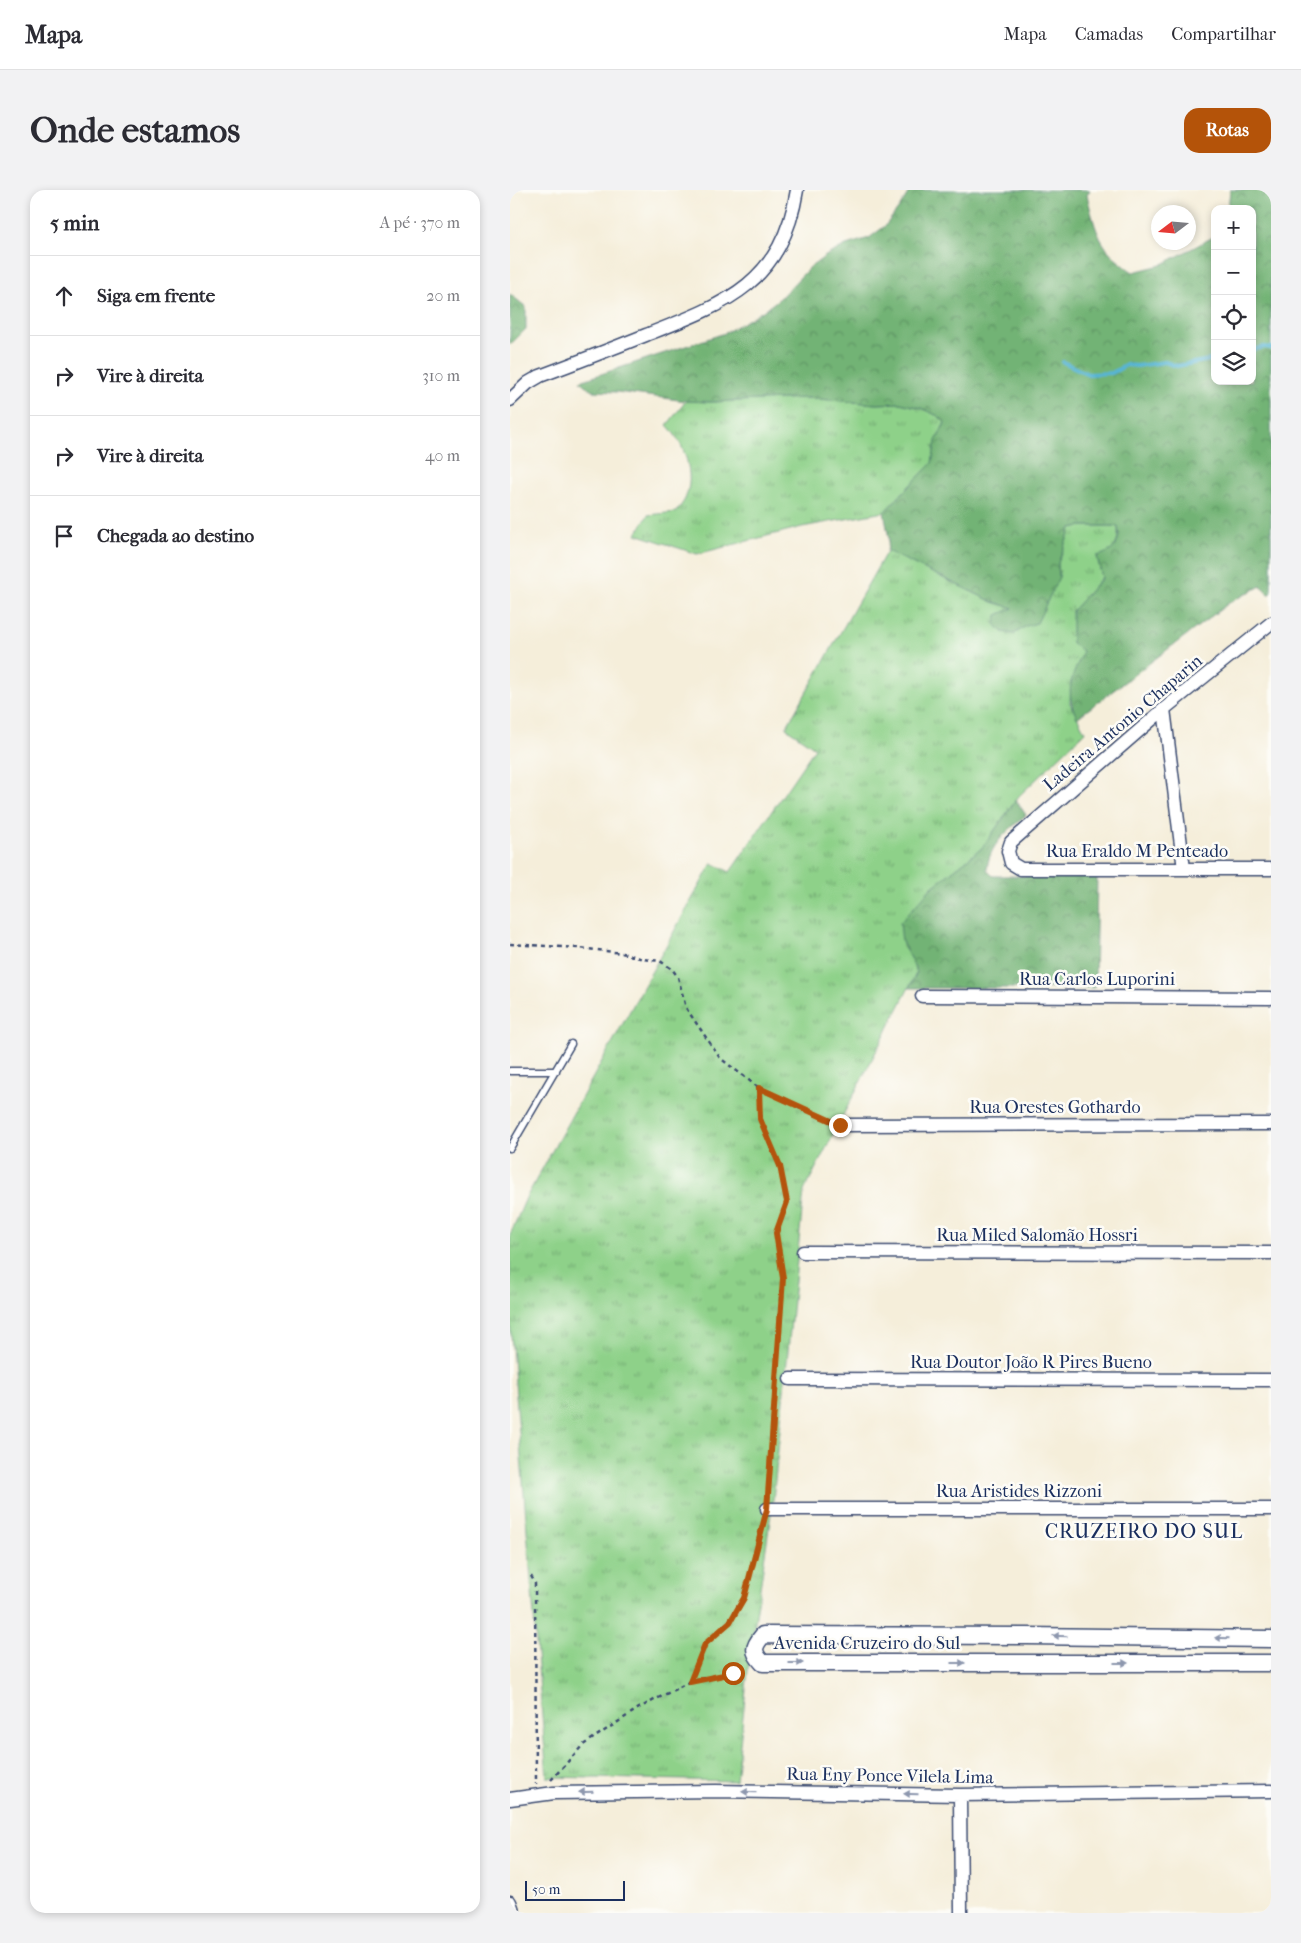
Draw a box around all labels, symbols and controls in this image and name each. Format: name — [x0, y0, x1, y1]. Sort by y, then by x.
text: Mapa — [25, 21, 82, 49]
text: Mapa — [1004, 24, 1047, 45]
text: Camadas — [1075, 24, 1143, 45]
text: Compartilhar — [1171, 24, 1276, 45]
button: Rotas — [1184, 108, 1271, 153]
text: Onde estamos — [30, 110, 240, 151]
north arrow — [1151, 205, 1196, 250]
map controls — [1211, 205, 1256, 385]
button: + — [1211, 205, 1256, 250]
text: 5 min — [50, 211, 99, 235]
text: A pé · 370 m — [380, 213, 460, 232]
button: − — [1211, 250, 1256, 295]
icon: ahead — [50, 282, 78, 310]
text: Siga em frente — [97, 285, 215, 307]
text: 20 m — [426, 286, 460, 305]
button: locate — [1211, 295, 1256, 340]
button: layers — [1211, 340, 1256, 385]
icon: right — [50, 362, 78, 390]
text: Vire à direita — [97, 365, 204, 387]
text: 310 m — [422, 366, 460, 385]
icon: right — [50, 442, 78, 470]
text: Vire à direita — [97, 445, 204, 467]
text: 40 m — [425, 446, 460, 465]
icon: arrive — [50, 522, 78, 550]
text: Chegada ao destino — [97, 525, 254, 547]
street label: Ladeira Antonio Chaparin — [1039, 650, 1207, 796]
street label: Rua Eraldo M Penteado — [1046, 841, 1228, 862]
street label: Rua Carlos Luporini — [1019, 969, 1176, 990]
street label: Rua Orestes Gothardo — [969, 1097, 1141, 1118]
route end — [829, 1114, 852, 1137]
street label: Rua Miled Salomão Hossri — [936, 1225, 1138, 1246]
street label: Rua Doutor João R Pires Bueno — [910, 1352, 1152, 1373]
street label: Rua Aristides Rizzoni — [936, 1481, 1103, 1502]
district label: CRUZEIRO DO SUL — [1045, 1520, 1243, 1543]
one-way arrow — [1052, 1632, 1068, 1640]
street label: Avenida Cruzeiro do Sul — [773, 1633, 960, 1654]
one-way arrow — [1214, 1634, 1230, 1642]
one-way arrow — [788, 1659, 804, 1667]
one-way arrow — [951, 1659, 967, 1667]
one-way arrow — [1113, 1659, 1129, 1667]
route start — [722, 1662, 745, 1685]
street label: Rua Eny Ponce Vilela Lima — [786, 1764, 994, 1788]
one-way arrow — [741, 1787, 757, 1795]
one-way arrow — [578, 1789, 594, 1797]
one-way arrow — [903, 1790, 919, 1798]
scale bar — [525, 1878, 625, 1901]
text: 50 m — [532, 1881, 560, 1898]

